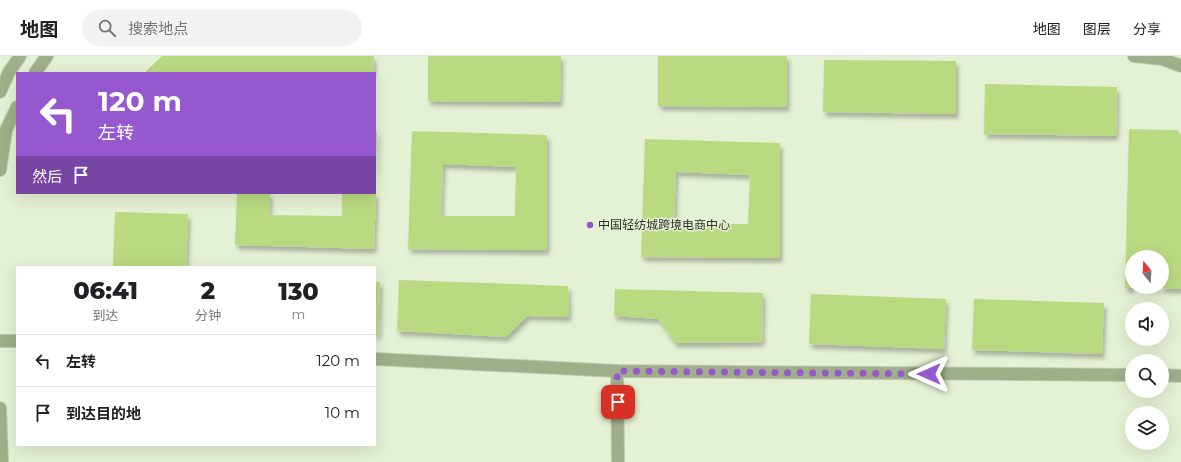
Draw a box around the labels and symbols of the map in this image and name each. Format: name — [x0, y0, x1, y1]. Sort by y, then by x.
place label: 中国轻纺城跨境电商中心 — [598, 217, 730, 232]
marker: 中国轻纺城跨境电商中心 — [585, 220, 595, 230]
north arrow — [1125, 250, 1169, 294]
position arrow — [908, 353, 950, 395]
pin — [601, 385, 635, 419]

